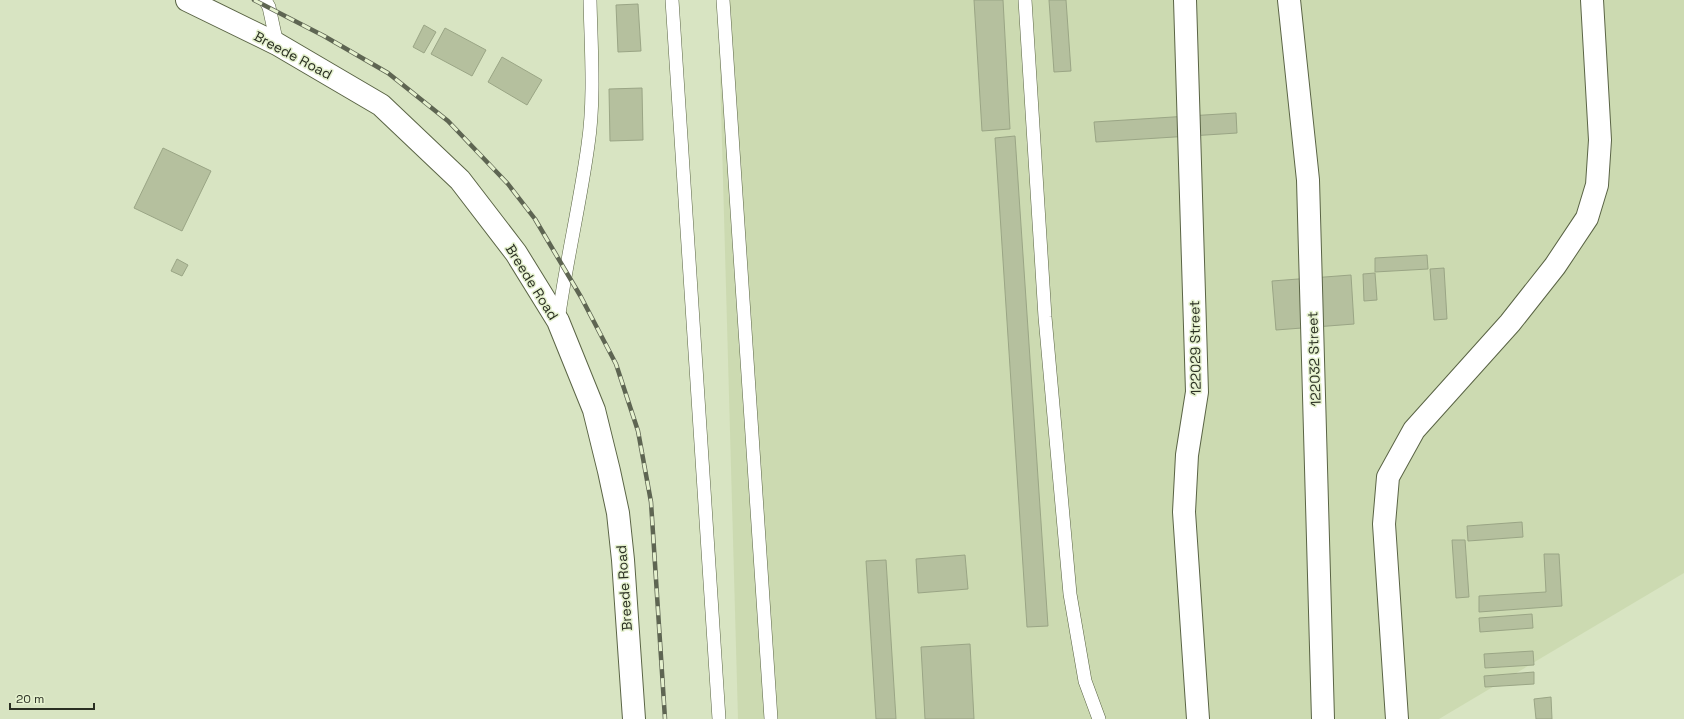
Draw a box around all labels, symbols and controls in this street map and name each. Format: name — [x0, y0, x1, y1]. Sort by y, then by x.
street label: Breede Road — [251, 27, 335, 83]
street label: Breede Road — [502, 241, 562, 323]
street label: 122029 Street — [1185, 300, 1205, 396]
street label: 122032 Street — [1303, 311, 1325, 407]
street label: Breede Road — [612, 544, 636, 632]
scale bar — [10, 685, 94, 711]
text: 20 m — [16, 691, 44, 707]

